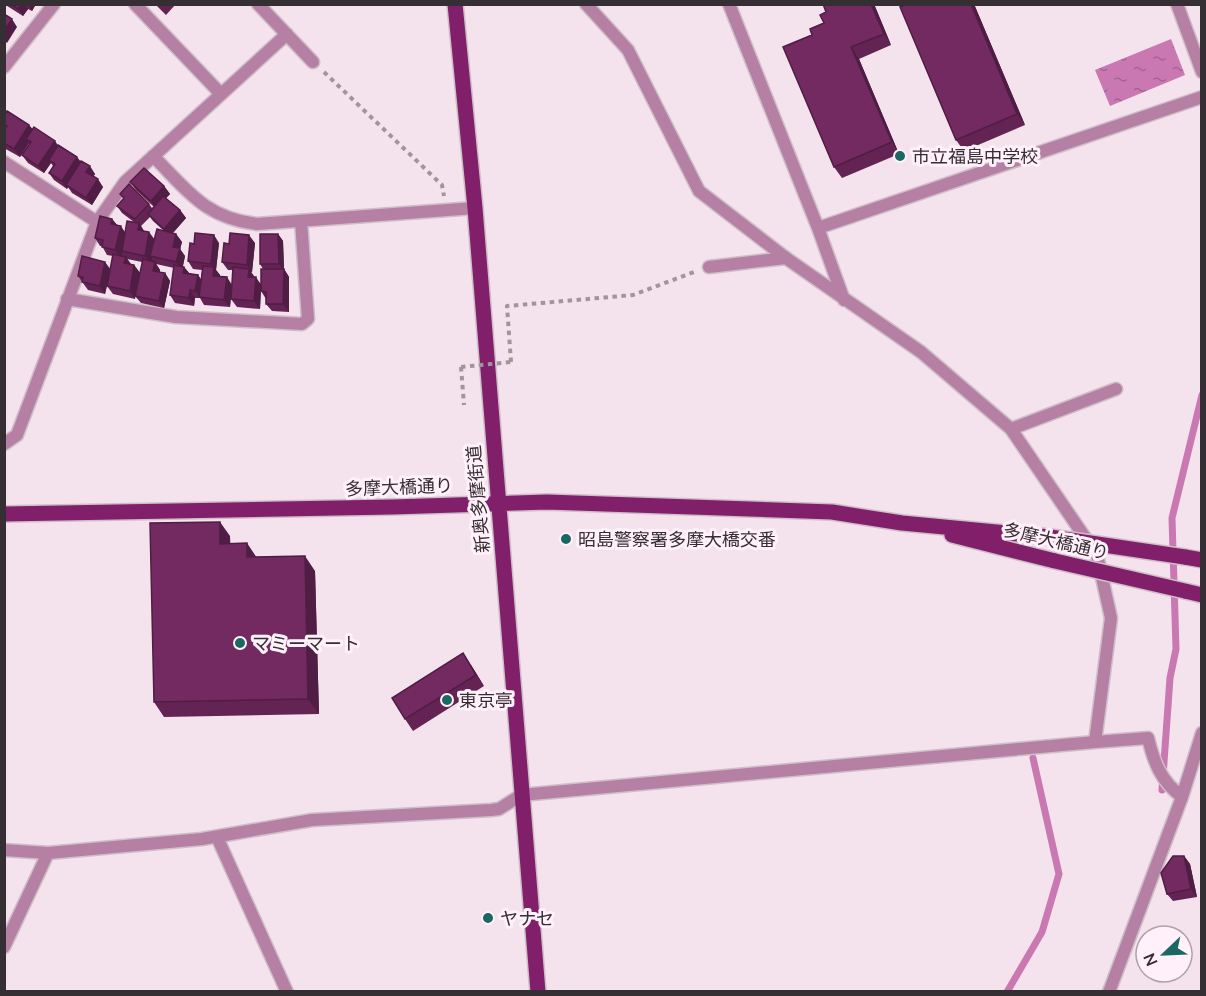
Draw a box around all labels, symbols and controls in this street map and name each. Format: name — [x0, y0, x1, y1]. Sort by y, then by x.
place label: 市立福島中学校 — [912, 145, 1038, 168]
marker: 市立福島中学校 — [893, 149, 907, 163]
street label: 新奥多摩街道 — [462, 444, 494, 554]
street label: 多摩大橋通り — [345, 474, 453, 500]
street label: 多摩大橋通り — [1001, 518, 1111, 564]
place label: 昭島警察署多摩大橋交番 — [578, 528, 776, 551]
marker: 昭島警察署多摩大橋交番 — [559, 532, 573, 546]
place label: マミーマート — [252, 632, 360, 655]
marker: マミーマート — [233, 636, 247, 650]
place label: 東京亭 — [459, 689, 513, 712]
marker: 東京亭 — [440, 693, 454, 707]
place label: ヤナセ — [500, 907, 554, 930]
marker: ヤナセ — [481, 911, 495, 925]
north arrow — [1134, 924, 1194, 984]
text: N — [1139, 950, 1162, 969]

